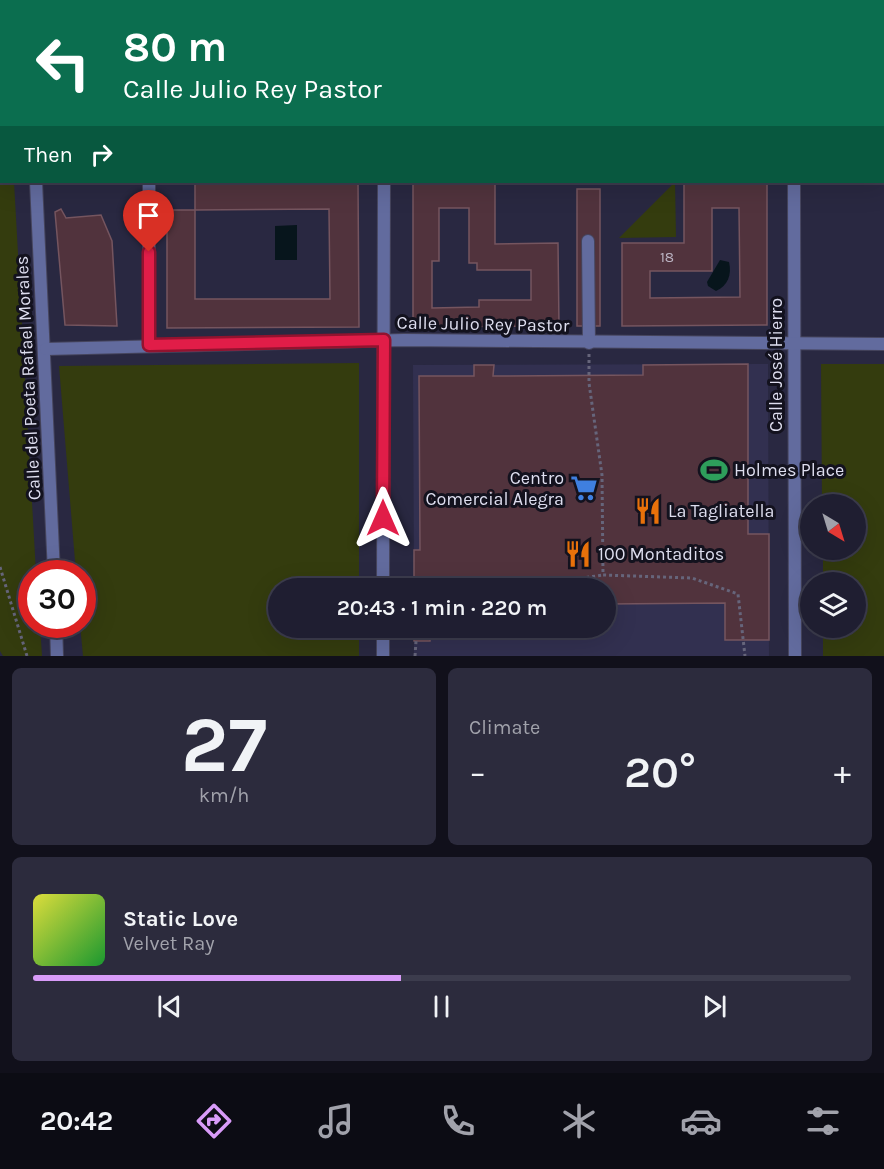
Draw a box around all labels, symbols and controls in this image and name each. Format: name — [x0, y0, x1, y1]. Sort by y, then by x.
text: 80 m — [123, 22, 227, 72]
icon: left — [24, 24, 102, 102]
text: Calle Julio Rey Pastor — [123, 73, 382, 105]
icon: right — [85, 138, 118, 171]
text: Then — [24, 142, 73, 168]
pin — [123, 190, 174, 252]
icon: arrive — [132, 199, 165, 232]
house number: 18 — [660, 248, 674, 266]
street label: Calle del Poeta Rafael Morales — [11, 255, 45, 501]
street label: Calle José Hierro — [765, 298, 787, 432]
street label: Calle Julio Rey Pastor — [397, 311, 570, 337]
sports icon: Holmes Place — [699, 455, 729, 485]
place label: Holmes Place — [734, 459, 844, 481]
place label: Centro Comercial Alegra — [425, 467, 564, 510]
supermarket icon: Centro Comercial Alegra — [569, 473, 599, 503]
position arrow — [351, 486, 415, 550]
north arrow — [800, 494, 866, 560]
map controls — [800, 494, 866, 638]
restaurant icon: La Tagliatella — [633, 496, 663, 526]
place label: La Tagliatella — [668, 500, 774, 522]
restaurant icon: 100 Montaditos — [563, 539, 593, 569]
place label: 100 Montaditos — [598, 543, 724, 565]
speed limit sign: 30 — [18, 560, 96, 638]
button: layers — [800, 572, 866, 638]
text: 20:43 · 1 min · 220 m — [337, 595, 547, 621]
text: 27 — [181, 699, 267, 791]
text: Climate — [469, 716, 540, 739]
text: 20° — [624, 746, 696, 798]
text: − — [469, 753, 486, 791]
text: + — [834, 753, 851, 791]
text: km/h — [199, 784, 249, 807]
text: Static Love — [123, 906, 238, 932]
text: Velvet Ray — [123, 932, 215, 955]
icon: previous — [153, 990, 186, 1023]
icon: pause — [425, 990, 458, 1023]
icon: next — [698, 990, 731, 1023]
icon: directions — [193, 1100, 235, 1142]
icon: music — [315, 1100, 357, 1142]
icon: phone — [437, 1100, 479, 1142]
icon: climate — [558, 1100, 600, 1142]
icon: car — [680, 1100, 722, 1142]
icon: filters — [802, 1100, 844, 1142]
text: 20:42 — [40, 1105, 113, 1137]

